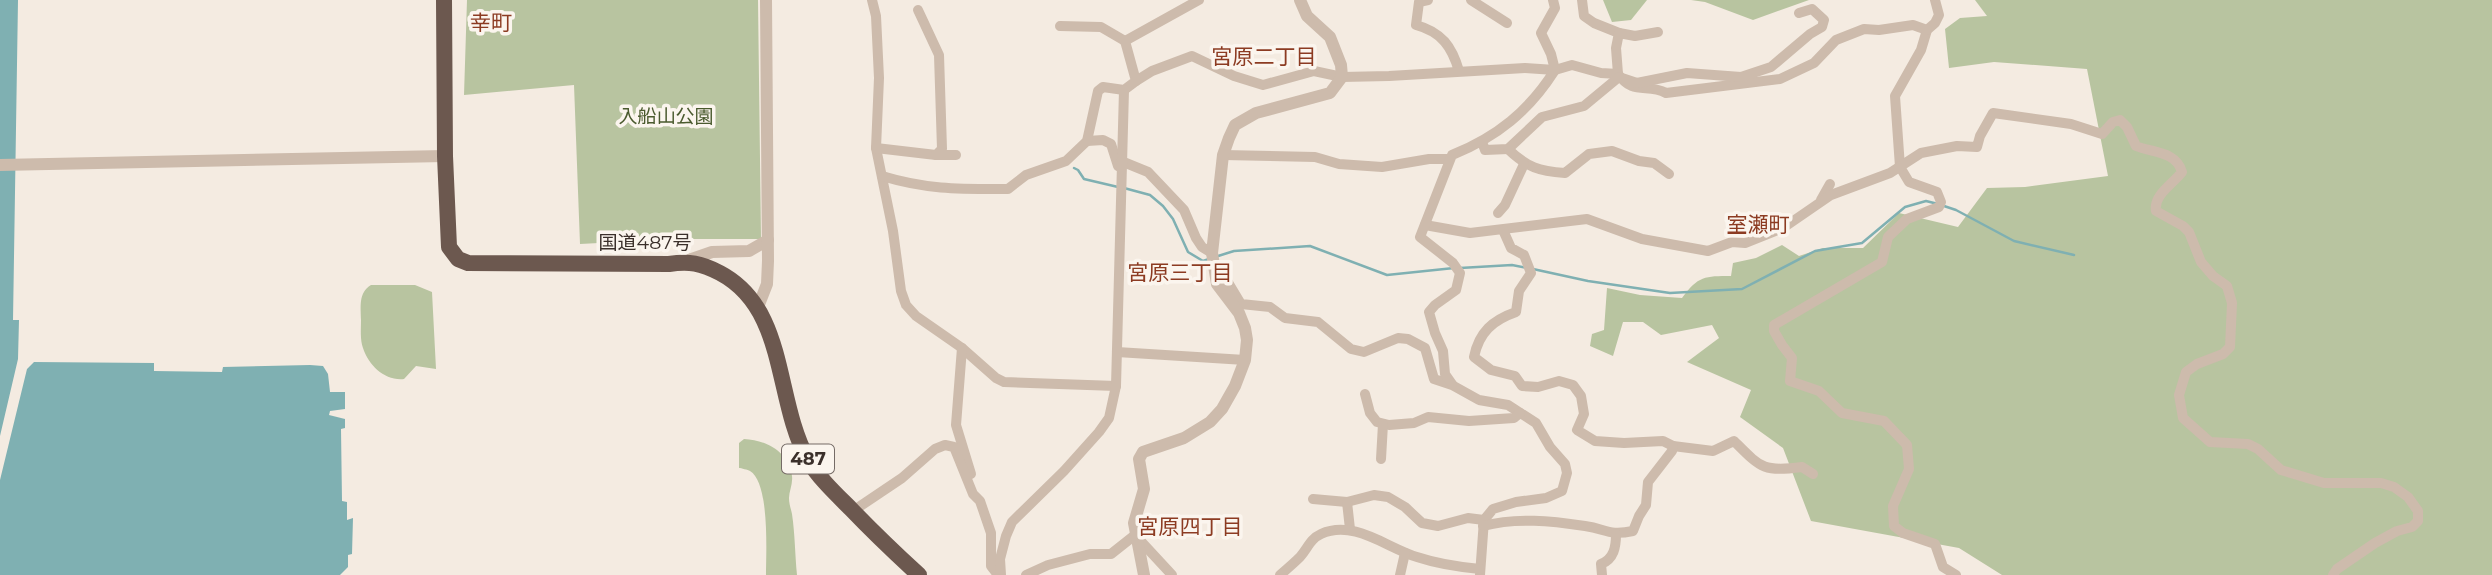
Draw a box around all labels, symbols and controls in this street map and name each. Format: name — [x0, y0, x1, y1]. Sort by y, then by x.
district label: 幸町 — [470, 10, 512, 35]
district label: 宮原二丁目 — [1212, 44, 1317, 69]
park label: 入船山公園 — [618, 105, 714, 128]
district label: 室瀬町 — [1727, 212, 1790, 237]
street label: 国道487号 — [598, 231, 692, 254]
district label: 宮原三丁目 — [1128, 260, 1233, 285]
road number: 487 — [782, 444, 834, 474]
district label: 宮原四丁目 — [1138, 514, 1243, 539]

